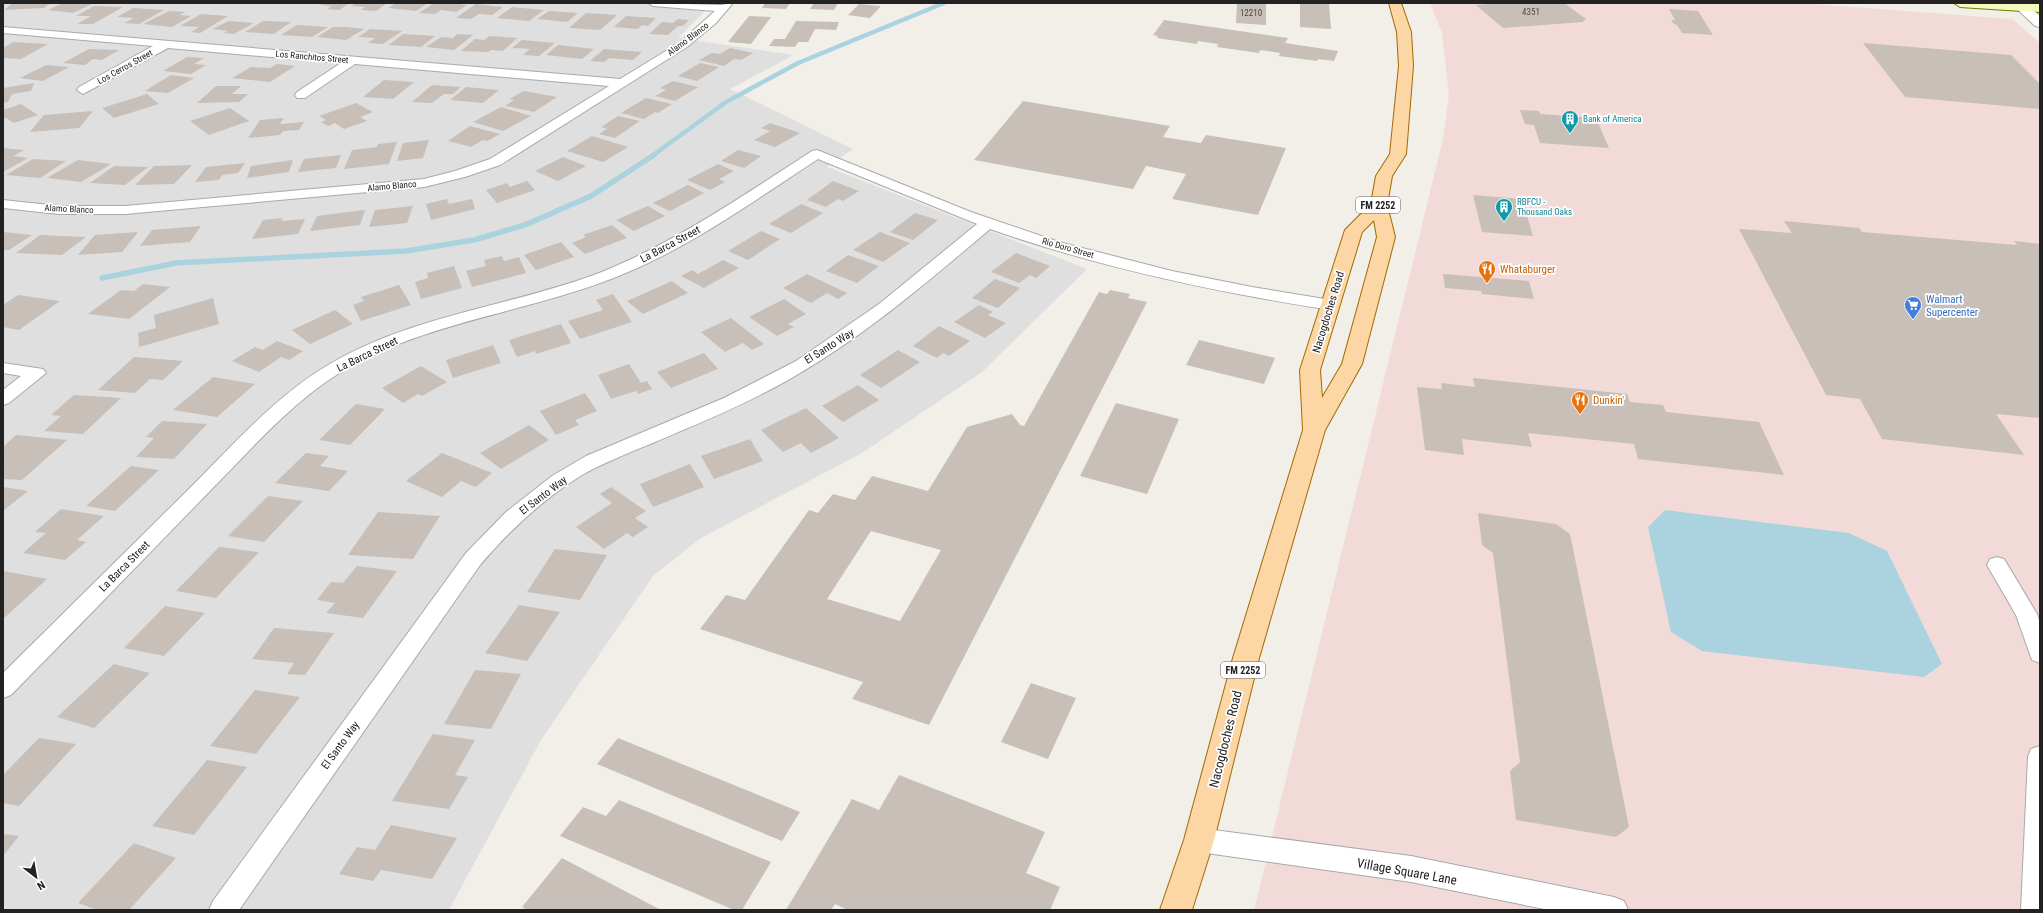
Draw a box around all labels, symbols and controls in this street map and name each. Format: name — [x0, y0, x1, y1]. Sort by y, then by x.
house number: 4351 — [1522, 7, 1540, 17]
house number: 12210 — [1240, 8, 1262, 18]
street label: Alamo Blanco — [665, 20, 711, 58]
street label: Los Cerros Street — [96, 48, 155, 86]
street label: Los Ranchitos Street — [275, 49, 349, 65]
building icon: Bank of America — [1560, 109, 1580, 134]
place label: Bank of America — [1583, 114, 1642, 124]
street label: Alamo Blanco — [367, 179, 417, 193]
road number: FM 2252 — [1356, 197, 1400, 213]
building icon: RBFCU - Thousand Oaks — [1494, 197, 1514, 222]
place label: RBFCU - Thousand Oaks — [1517, 197, 1572, 217]
street label: Alamo Blanco — [44, 203, 94, 215]
street label: La Barca Street — [638, 223, 703, 266]
street label: Rio Doro Street — [1041, 236, 1095, 260]
restaurant icon: Whataburger — [1477, 259, 1497, 284]
place label: Whataburger — [1500, 263, 1556, 276]
street label: Nacogdoches Road — [1310, 270, 1347, 354]
place label: Walmart Supercenter — [1926, 293, 1979, 319]
supermarket icon: Walmart Supercenter — [1903, 295, 1923, 320]
street label: El Santo Way — [802, 326, 857, 367]
street label: La Barca Street — [335, 334, 400, 375]
restaurant icon: Dunkin' — [1570, 390, 1590, 415]
place label: Dunkin' — [1593, 394, 1624, 407]
street label: El Santo Way — [517, 473, 570, 517]
street label: La Barca Street — [96, 538, 152, 594]
road number: FM 2252 — [1221, 662, 1265, 678]
street label: Nacogdoches Road — [1206, 689, 1245, 789]
street label: El Santo Way — [319, 718, 362, 772]
street label: Village Square Lane — [1356, 855, 1458, 888]
north arrow — [16, 857, 56, 897]
text: N — [34, 878, 47, 893]

